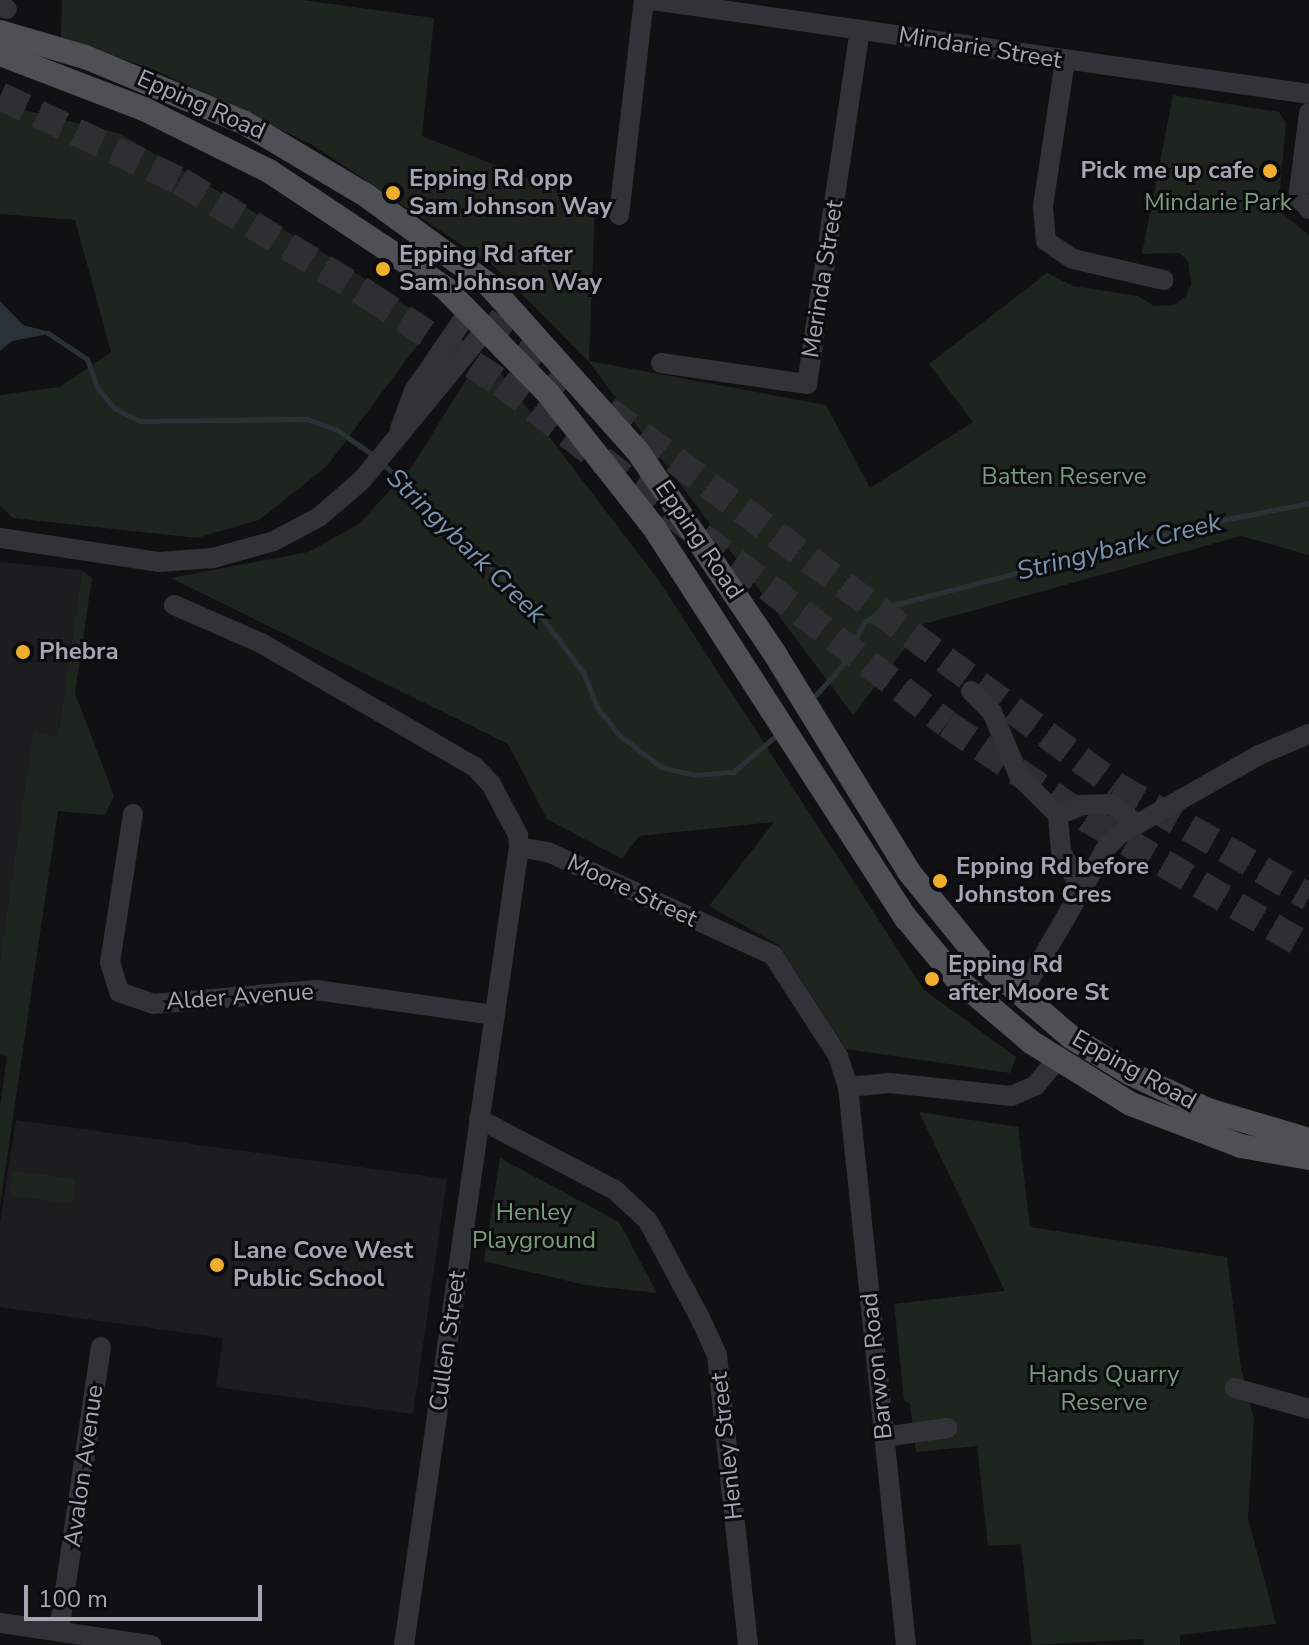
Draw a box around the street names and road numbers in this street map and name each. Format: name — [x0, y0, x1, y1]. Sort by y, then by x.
street label: Mindarie Street — [896, 21, 1064, 75]
street label: Epping Road — [132, 64, 270, 146]
street label: Merinda Street — [796, 198, 850, 360]
street label: Epping Road — [649, 475, 749, 605]
street label: Moore Street — [562, 848, 702, 934]
street label: Alder Avenue — [165, 977, 315, 1017]
street label: Epping Road — [1067, 1024, 1201, 1116]
street label: Cullen Street — [424, 1269, 472, 1413]
street label: Barwon Road — [855, 1291, 899, 1441]
street label: Henley Street — [705, 1371, 749, 1521]
street label: Avalon Avenue — [58, 1383, 110, 1549]

